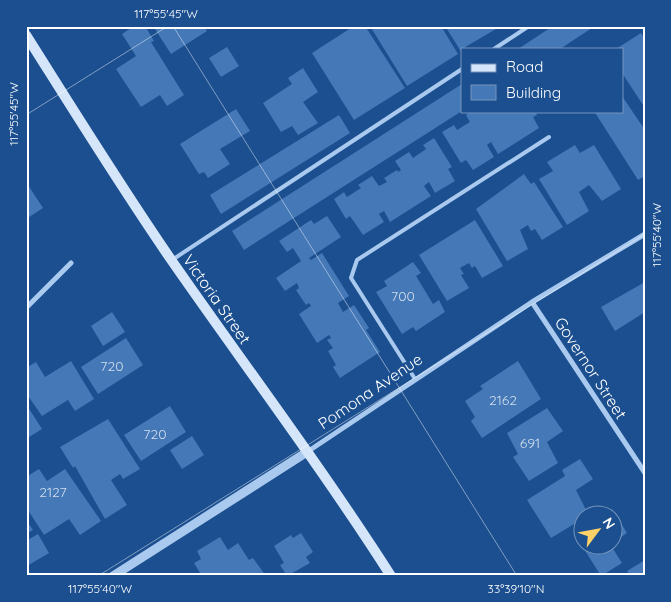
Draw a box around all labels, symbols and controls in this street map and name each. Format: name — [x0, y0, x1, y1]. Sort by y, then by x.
text: 117°55'45"W — [134, 6, 198, 21]
legend — [461, 48, 624, 112]
text: Road — [506, 57, 543, 76]
text: 117°55'45"W — [6, 82, 21, 146]
text: Building — [506, 83, 561, 102]
text: 117°55'40"W — [649, 203, 664, 267]
street label: Victoria Street — [179, 250, 255, 348]
house number: 700 — [391, 287, 415, 305]
street label: Governor Street — [551, 313, 631, 423]
street label: Pomona Avenue — [314, 349, 426, 433]
house number: 720 — [100, 357, 124, 375]
house number: 2162 — [489, 391, 517, 409]
house number: 720 — [143, 425, 167, 443]
house number: 691 — [520, 434, 540, 452]
house number: 2127 — [39, 483, 67, 501]
north arrow — [574, 504, 624, 554]
text: N — [599, 514, 619, 532]
text: 117°55'40"W — [68, 581, 132, 596]
text: 33°39'10"N — [488, 581, 544, 596]

